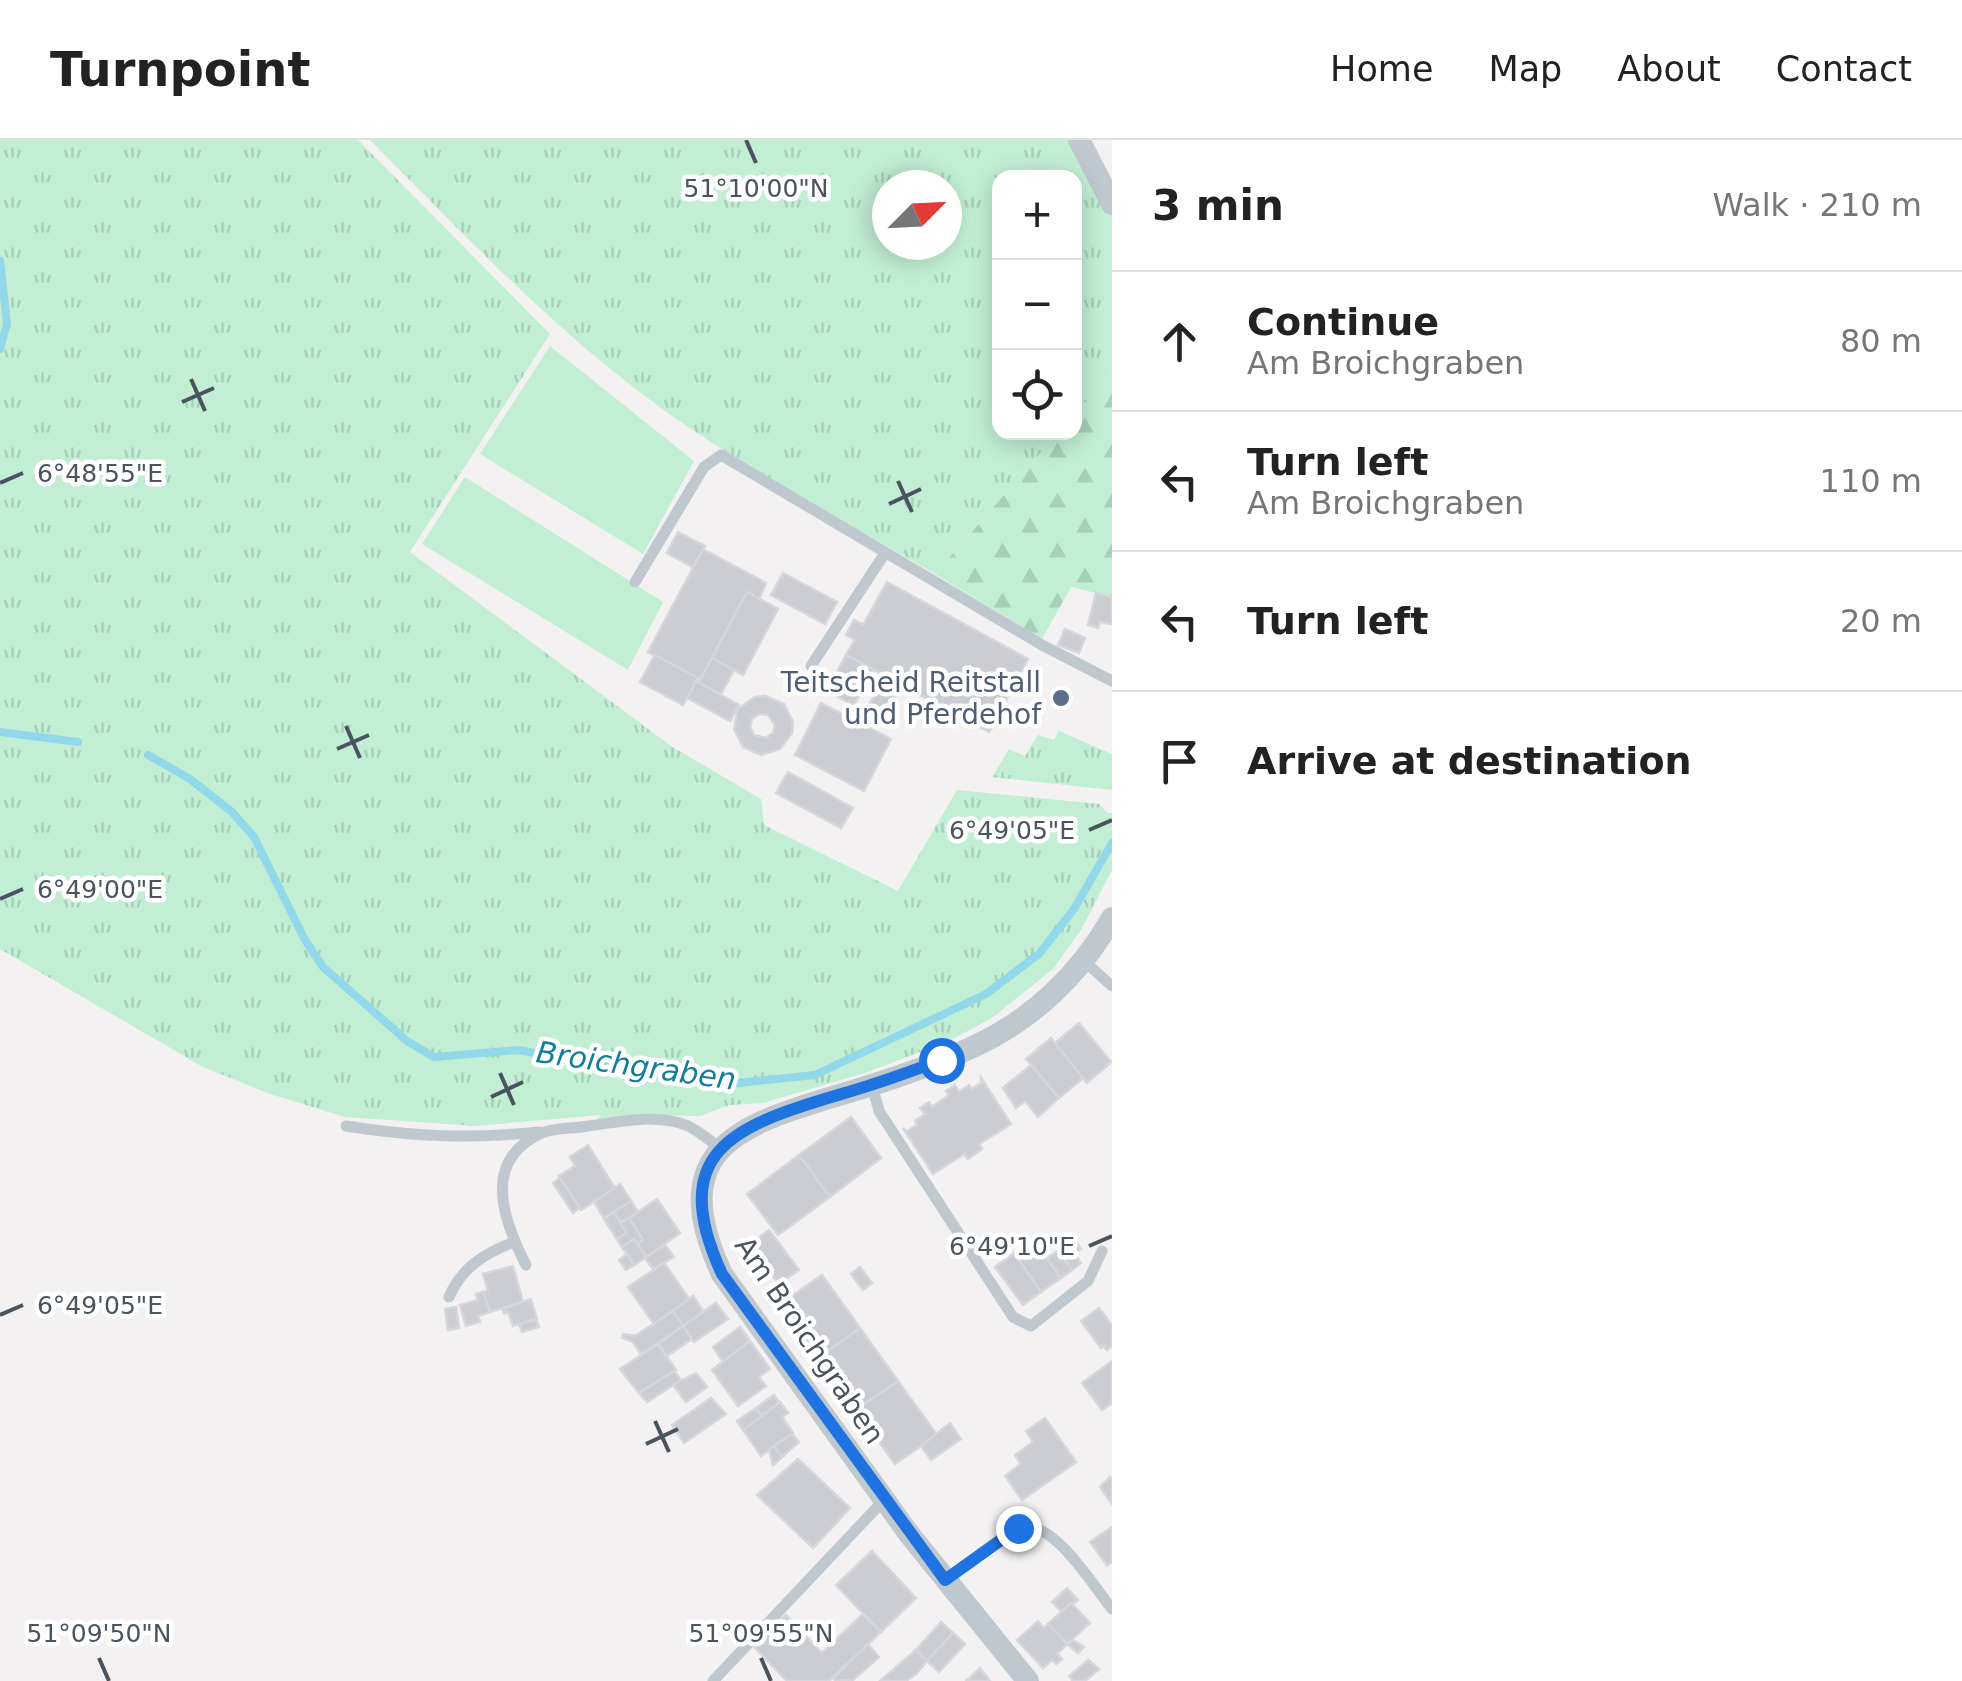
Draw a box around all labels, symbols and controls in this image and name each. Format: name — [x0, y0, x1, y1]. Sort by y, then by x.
text: Turnpoint — [50, 41, 310, 97]
text: Home — [1330, 49, 1433, 89]
text: Map — [1488, 49, 1562, 89]
text: About — [1617, 49, 1721, 89]
text: Contact — [1776, 49, 1912, 89]
north arrow — [872, 170, 962, 260]
map controls — [992, 170, 1082, 440]
button: + — [992, 170, 1082, 260]
text: 51°10'00"N — [683, 174, 829, 203]
text: 3 min — [1152, 181, 1284, 230]
text: Walk · 210 m — [1712, 186, 1922, 224]
button: − — [992, 260, 1082, 350]
text: Continue — [1247, 300, 1439, 344]
icon: ahead — [1152, 314, 1207, 369]
text: 80 m — [1840, 322, 1922, 360]
text: Am Broichgraben — [1247, 344, 1524, 382]
button: locate — [992, 350, 1082, 440]
text: Turn left — [1247, 440, 1428, 484]
icon: left — [1152, 454, 1207, 509]
text: 6°48'55"E — [37, 459, 163, 488]
text: 110 m — [1820, 462, 1922, 500]
text: Am Broichgraben — [1247, 484, 1524, 522]
icon: left — [1152, 594, 1207, 649]
text: Turn left — [1247, 599, 1428, 643]
text: 20 m — [1840, 602, 1922, 640]
place label: Teitscheid Reitstall und Pferdehof — [780, 666, 1042, 731]
marker: Teitscheid Reitstall und Pferdehof — [1050, 687, 1072, 709]
icon: arrive — [1152, 734, 1207, 789]
text: Arrive at destination — [1247, 739, 1692, 783]
text: 6°49'05"E — [949, 816, 1075, 845]
text: 6°49'00"E — [37, 875, 163, 904]
water label: Broichgraben — [534, 1034, 738, 1097]
route start — [919, 1038, 965, 1084]
street label: Am Broichgraben — [728, 1230, 891, 1450]
text: 6°49'10"E — [949, 1232, 1075, 1261]
text: 6°49'05"E — [37, 1291, 163, 1320]
route end — [996, 1506, 1042, 1552]
text: 51°09'50"N — [26, 1619, 172, 1648]
text: 51°09'55"N — [688, 1619, 834, 1648]

